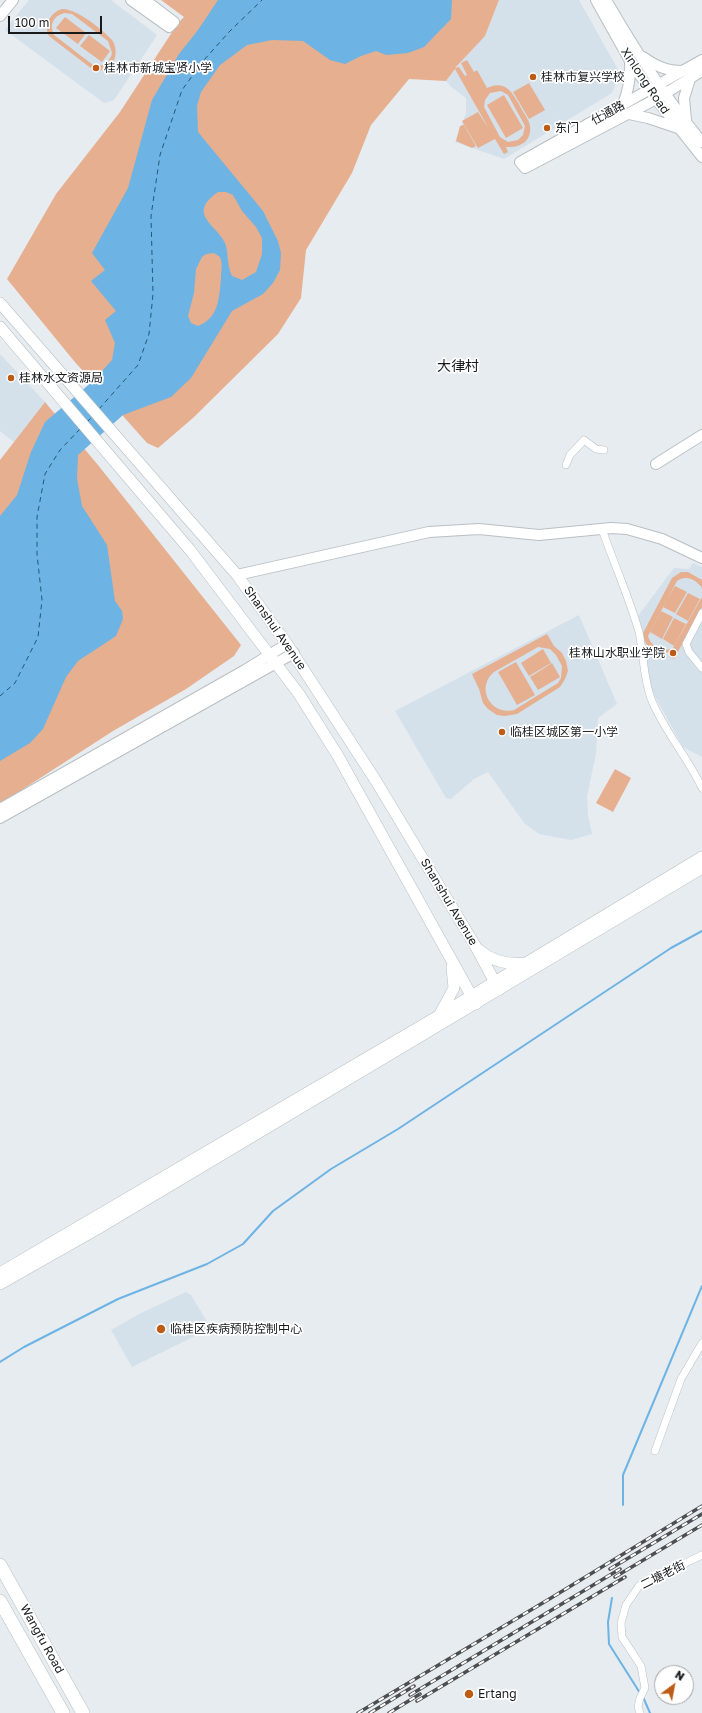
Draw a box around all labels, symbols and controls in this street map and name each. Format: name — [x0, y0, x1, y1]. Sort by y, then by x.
scale bar — [10, 8, 104, 34]
text: 100 m — [15, 15, 49, 30]
street label: Xinlong Road — [618, 45, 672, 117]
place label: 桂林市新城宝贤小学 — [104, 61, 212, 75]
marker: 桂林市新城宝贤小学 — [91, 63, 101, 73]
place label: 桂林市复兴学校 — [541, 70, 625, 84]
marker: 桂林市复兴学校 — [528, 72, 538, 82]
street label: 仕通路 — [589, 98, 627, 128]
place label: 东门 — [555, 121, 579, 135]
marker: 东门 — [542, 123, 552, 133]
district label: 大律村 — [437, 359, 479, 375]
place label: 桂林水文资源局 — [19, 371, 103, 385]
marker: 桂林水文资源局 — [6, 373, 16, 383]
street label: Shanshui Avenue — [241, 583, 309, 673]
place label: 桂林山水职业学院 — [569, 646, 665, 660]
marker: 桂林山水职业学院 — [668, 648, 678, 658]
place label: 临桂区城区第一小学 — [510, 725, 618, 739]
marker: 临桂区城区第一小学 — [497, 727, 507, 737]
street label: Shanshui Avenue — [417, 856, 481, 948]
place label: 临桂区疾病预防控制中心 — [170, 1322, 302, 1336]
marker: 临桂区疾病预防控制中心 — [155, 1323, 167, 1335]
street label: 二塘老街 — [638, 1558, 688, 1592]
street label: Wangfu Road — [17, 1602, 67, 1676]
north arrow — [654, 1665, 694, 1705]
text: N — [673, 1668, 687, 1683]
place label: Ertang — [478, 1687, 517, 1701]
marker: Ertang — [463, 1688, 475, 1700]

